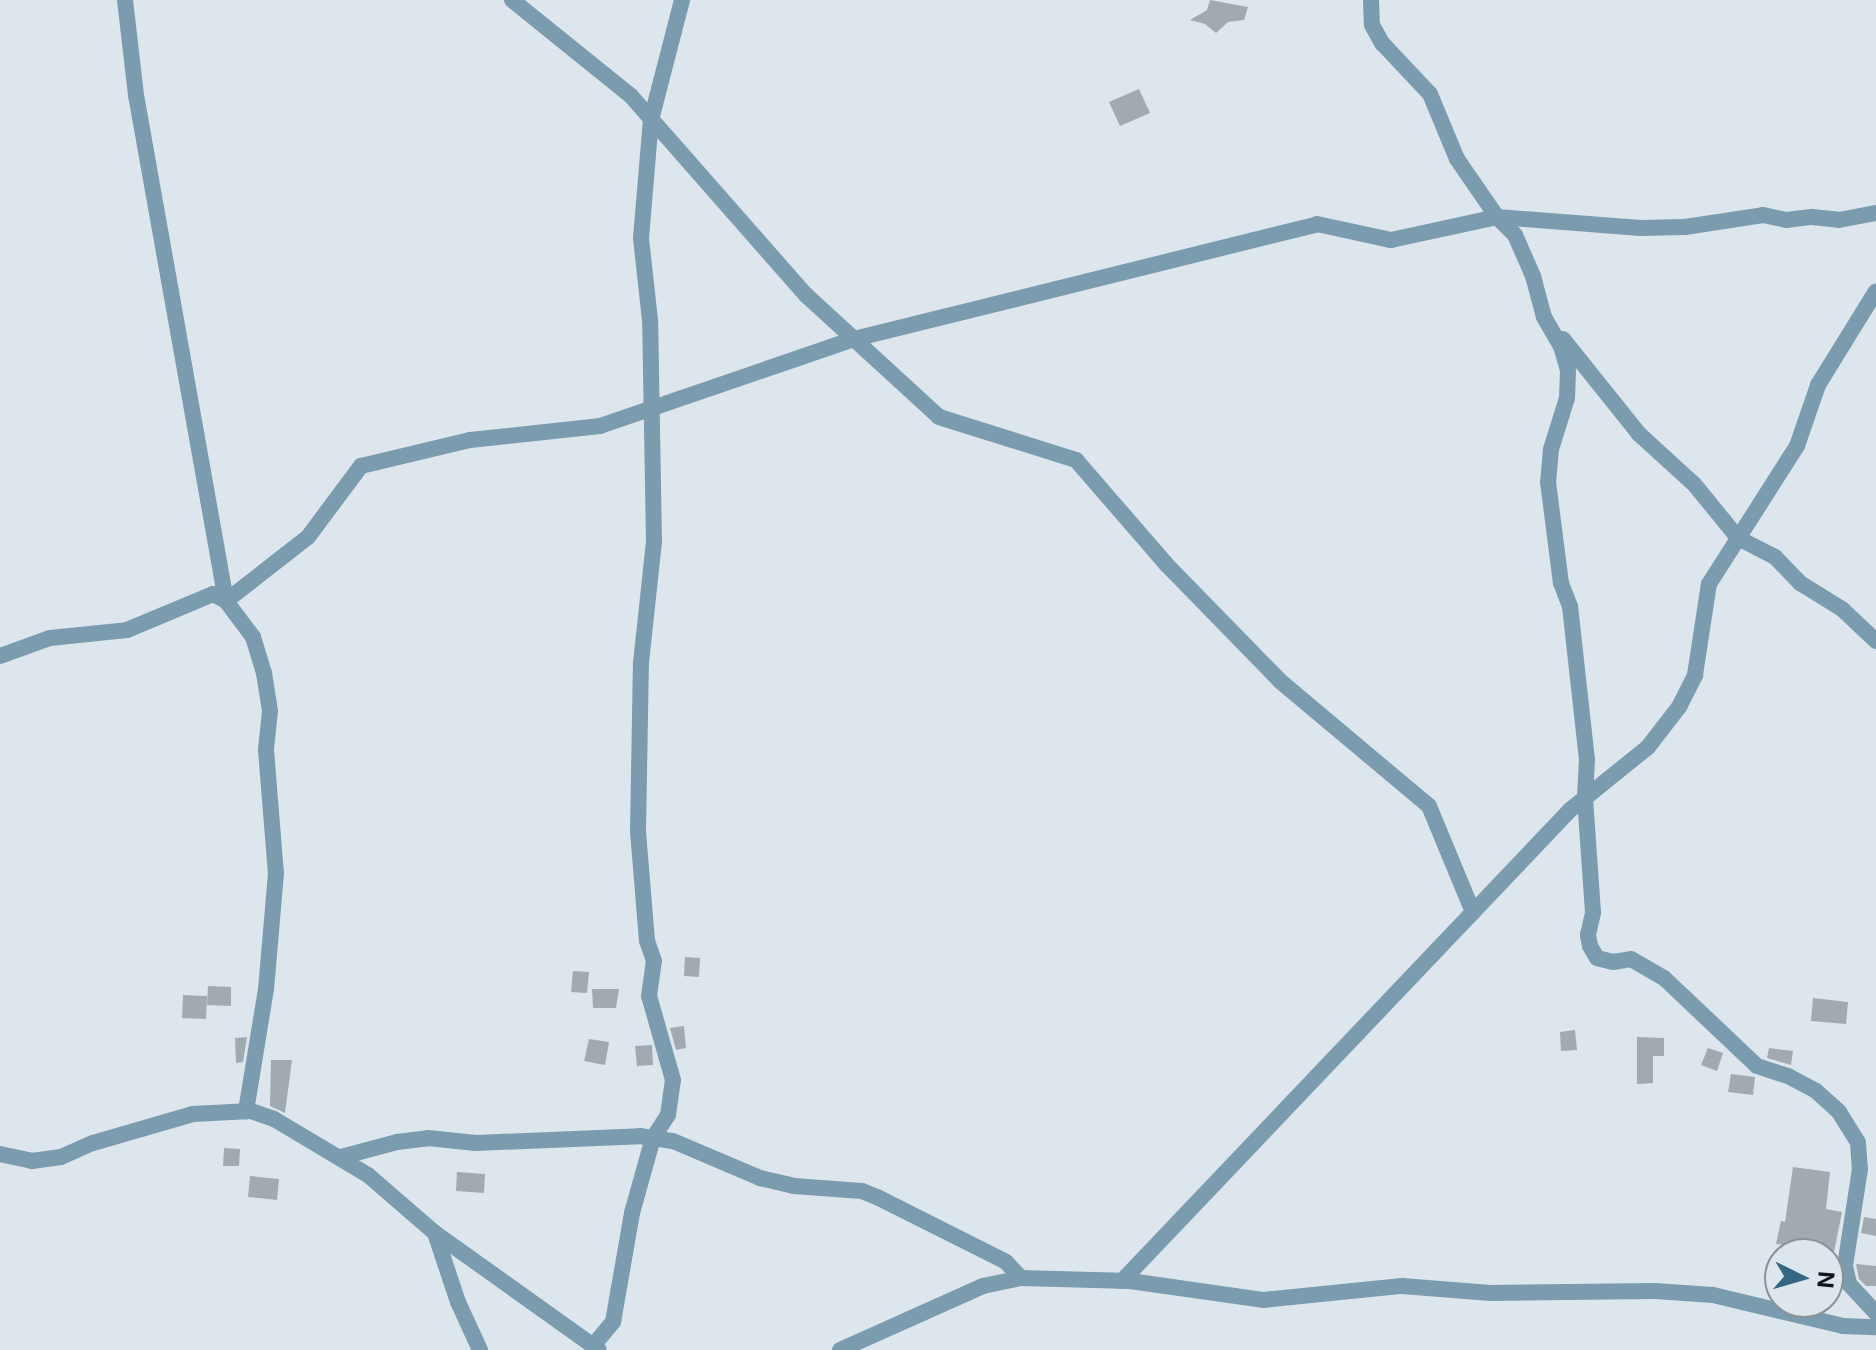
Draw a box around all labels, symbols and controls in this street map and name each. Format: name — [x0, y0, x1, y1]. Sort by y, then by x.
north arrow — [1764, 1238, 1844, 1318]
text: N — [1812, 1270, 1840, 1289]

